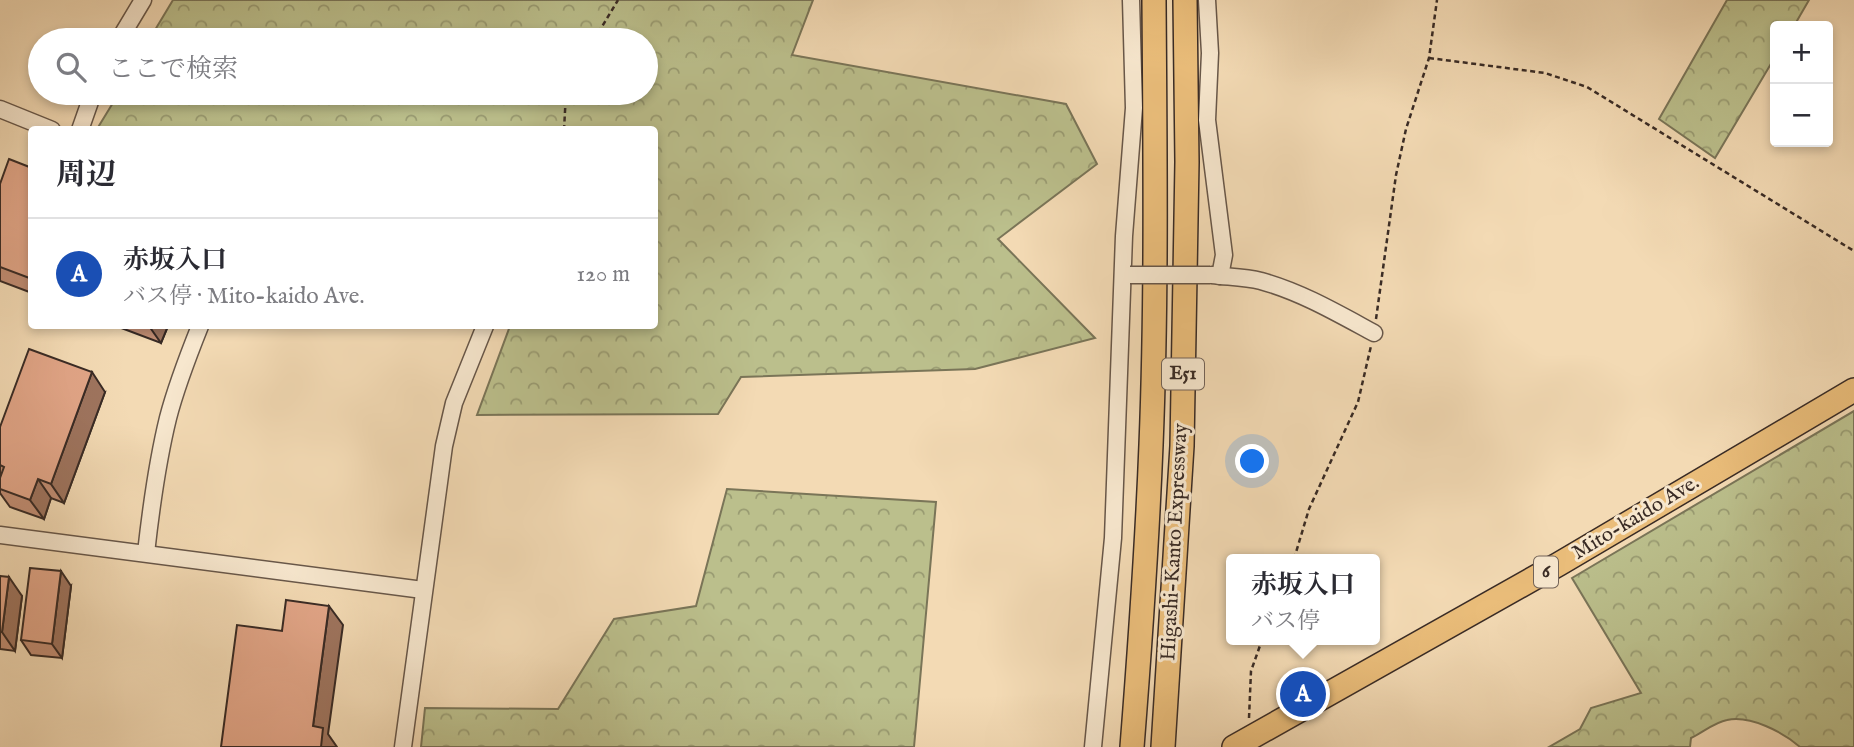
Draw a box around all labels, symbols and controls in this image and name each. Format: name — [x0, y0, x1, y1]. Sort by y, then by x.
map controls — [1770, 21, 1833, 147]
button: + — [1770, 21, 1833, 84]
search box — [28, 28, 658, 105]
icon: search — [52, 48, 90, 86]
text: ここで検索 — [108, 53, 238, 86]
button: − — [1770, 84, 1833, 147]
text: 周辺 — [56, 157, 116, 195]
text: 赤坂入口 — [123, 244, 227, 277]
text: A — [71, 260, 87, 289]
text: 120 m — [577, 260, 630, 289]
text: バス停 · Mito-kaido Ave. — [123, 282, 364, 311]
road number: E51 — [1162, 358, 1204, 390]
street label: Higashi-Kanto Expressway — [1155, 422, 1195, 661]
your location — [1235, 444, 1269, 478]
street label: Mito-kaido Ave. — [1568, 469, 1704, 567]
popup — [1226, 554, 1380, 645]
road number: 6 — [1534, 556, 1558, 587]
text: 赤坂入口 — [1251, 569, 1355, 602]
text: バス停 — [1251, 607, 1320, 636]
pin: A — [1280, 668, 1326, 720]

